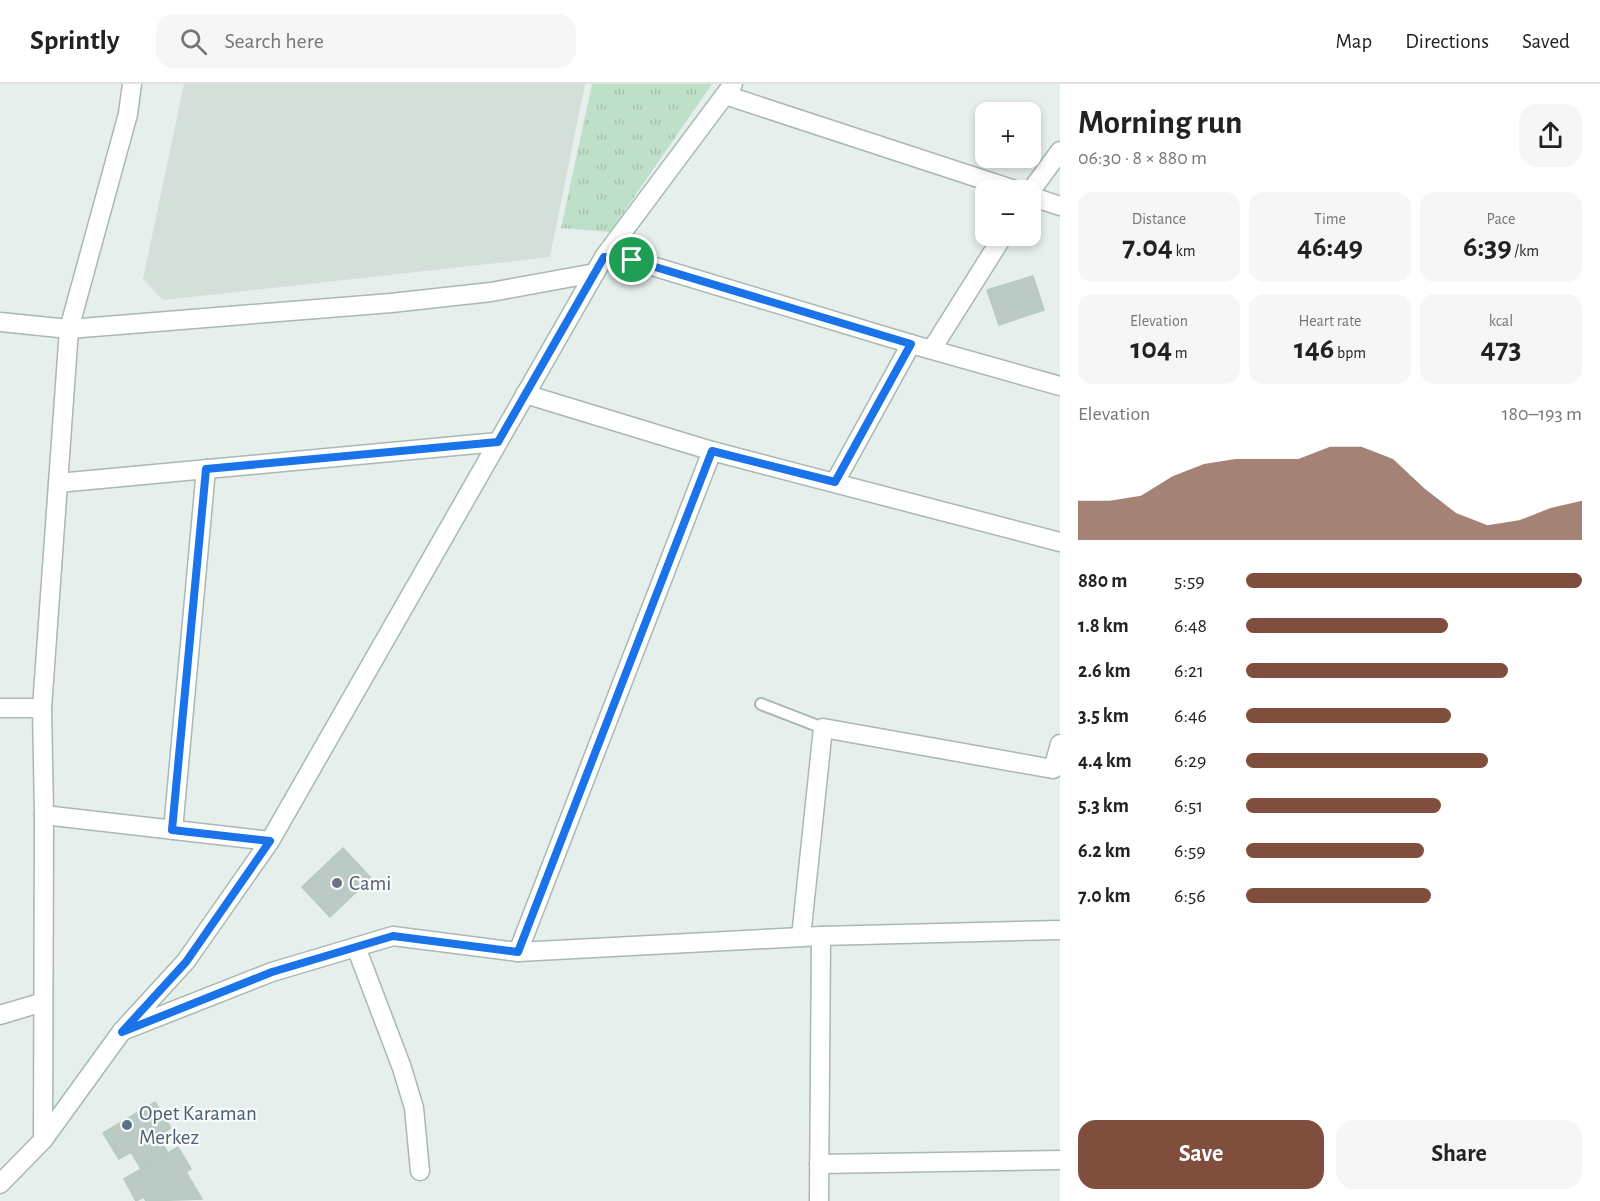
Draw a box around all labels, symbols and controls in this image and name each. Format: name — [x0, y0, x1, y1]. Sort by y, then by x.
search box — [156, 14, 576, 68]
icon: search — [177, 25, 210, 58]
text: Sprintly — [30, 27, 120, 55]
text: Search here — [225, 30, 324, 52]
text: Map — [1336, 31, 1372, 52]
text: Directions — [1405, 31, 1489, 52]
text: Saved — [1522, 31, 1570, 52]
map controls — [975, 102, 1041, 246]
button: + — [975, 102, 1041, 168]
button: share — [1519, 104, 1582, 167]
text: Morning run — [1078, 107, 1242, 140]
text: 06:30 · 8 × 880 m — [1078, 148, 1207, 168]
button: − — [975, 180, 1041, 246]
text: Distance — [1132, 211, 1186, 227]
text: Time — [1314, 211, 1346, 227]
text: Pace — [1487, 211, 1515, 227]
text: 7.04 — [1122, 232, 1173, 262]
text: 46:49 — [1297, 232, 1363, 262]
text: 6:39 — [1463, 232, 1512, 262]
pin — [606, 234, 657, 285]
icon: arrive — [615, 243, 648, 276]
text: km — [1173, 243, 1196, 259]
text: /km — [1512, 243, 1539, 259]
text: Elevation — [1130, 313, 1188, 329]
text: Heart rate — [1299, 313, 1361, 329]
text: kcal — [1489, 313, 1513, 329]
text: 104 — [1131, 334, 1172, 364]
text: 146 — [1294, 334, 1334, 364]
text: 473 — [1481, 334, 1521, 364]
text: m — [1172, 345, 1187, 361]
text: bpm — [1334, 345, 1366, 361]
text: Elevation — [1078, 404, 1150, 424]
text: 180–193 m — [1502, 404, 1582, 424]
text: 880 m — [1078, 571, 1127, 591]
text: 5:59 — [1174, 571, 1205, 591]
text: 1.8 km — [1078, 616, 1129, 636]
text: 6:48 — [1174, 616, 1207, 636]
text: 2.6 km — [1078, 661, 1131, 681]
text: 6:21 — [1174, 661, 1204, 681]
text: 3.5 km — [1078, 706, 1129, 726]
text: 6:46 — [1174, 706, 1207, 726]
text: 4.4 km — [1078, 751, 1132, 771]
text: 6:29 — [1174, 751, 1206, 771]
text: 5.3 km — [1078, 796, 1129, 816]
text: 6:51 — [1174, 796, 1203, 816]
text: 6.2 km — [1078, 841, 1131, 861]
text: 6:59 — [1174, 841, 1206, 861]
place label: Cami — [349, 873, 391, 894]
marker: Cami — [330, 876, 344, 890]
text: 7.0 km — [1078, 886, 1131, 906]
text: 6:56 — [1174, 886, 1206, 906]
place label: Opet Karaman Merkez — [139, 1103, 257, 1148]
marker: Opet Karaman Merkez — [120, 1118, 134, 1132]
button: Save — [1078, 1120, 1324, 1189]
button: Share — [1336, 1120, 1582, 1189]

